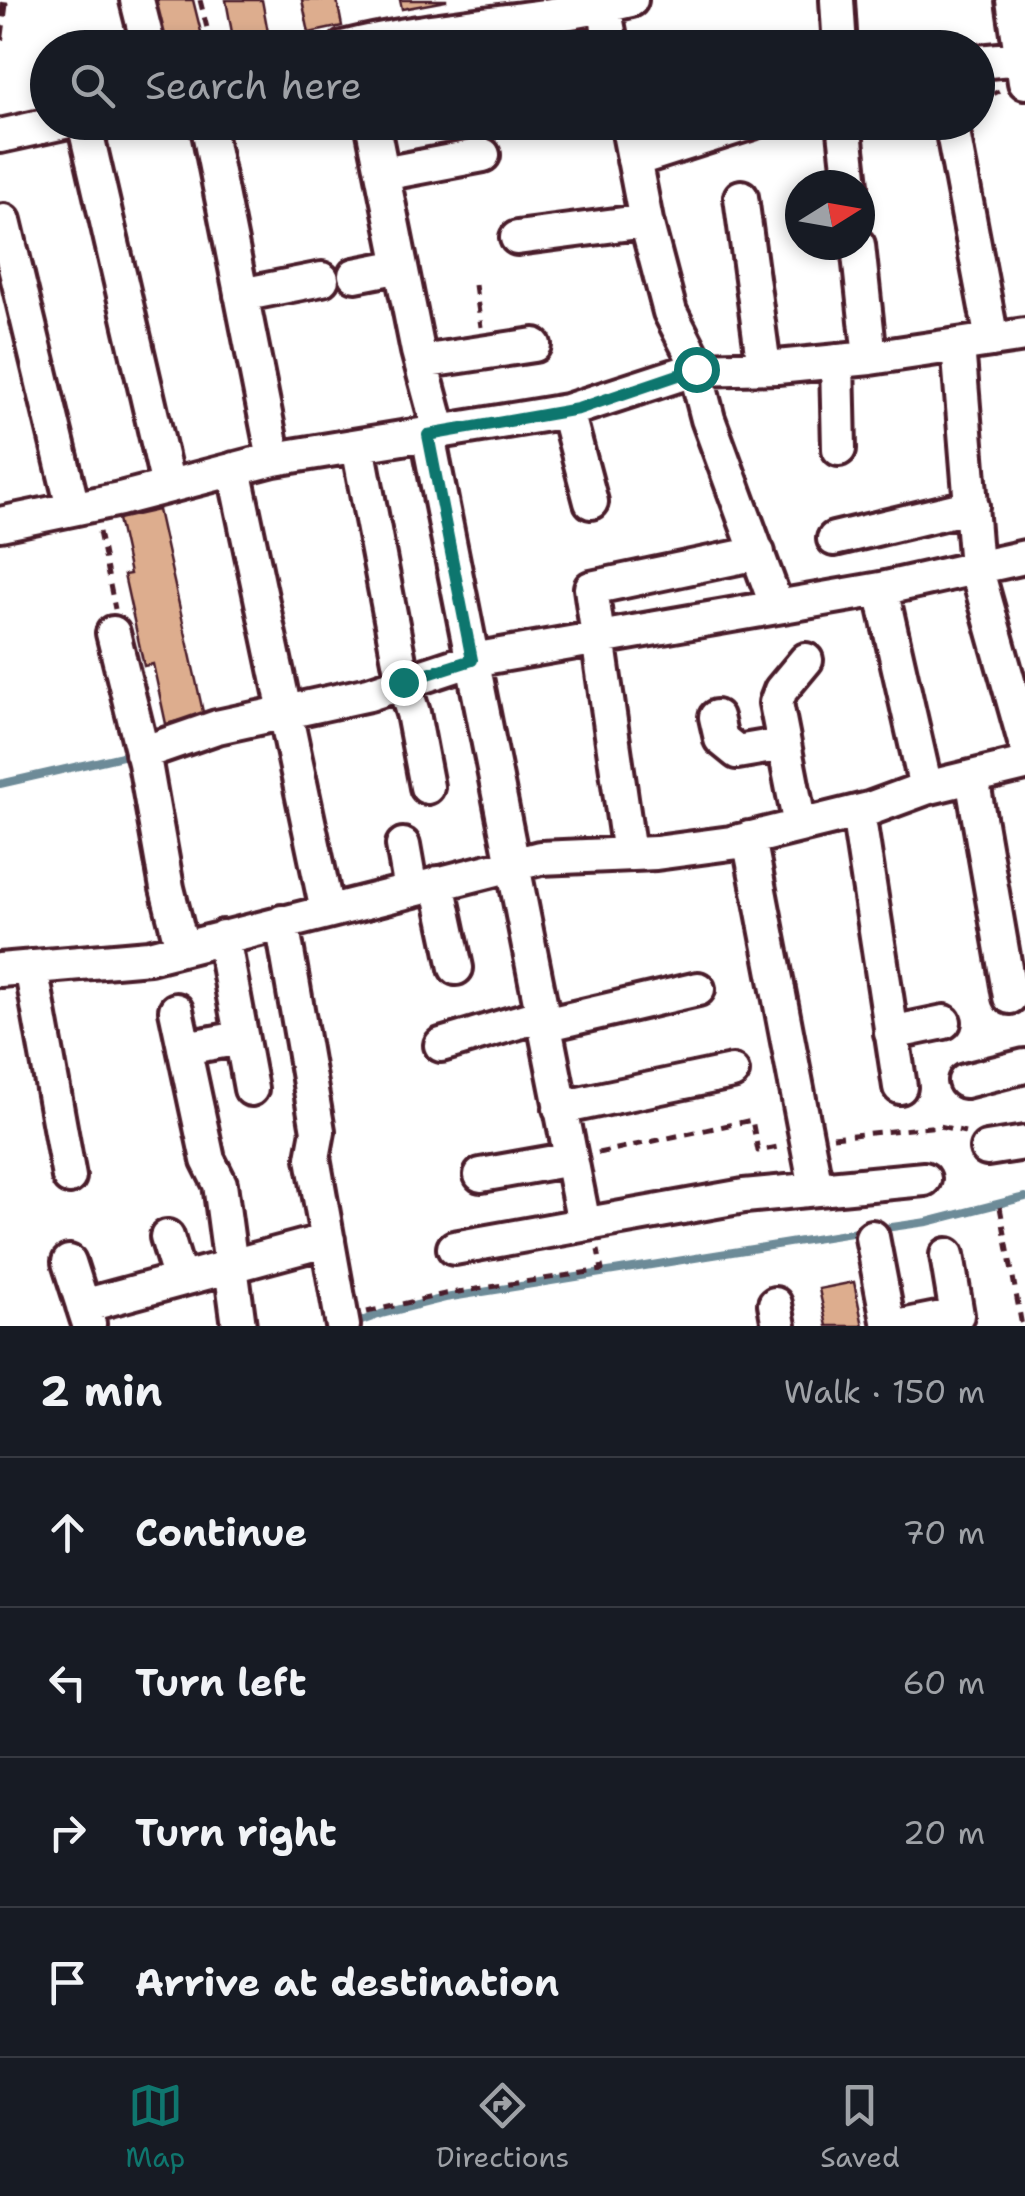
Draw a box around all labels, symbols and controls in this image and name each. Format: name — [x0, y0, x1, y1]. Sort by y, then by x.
search box — [30, 30, 995, 140]
icon: search — [65, 58, 120, 113]
text: Search here — [145, 60, 362, 111]
north arrow — [785, 170, 875, 260]
route start — [674, 347, 720, 393]
route end — [381, 660, 427, 706]
text: 2 min — [40, 1363, 162, 1419]
text: Walk · 150 m — [784, 1370, 985, 1413]
icon: ahead — [40, 1505, 95, 1560]
text: Continue — [135, 1507, 307, 1558]
text: 70 m — [902, 1511, 985, 1554]
icon: left — [40, 1655, 95, 1710]
text: Turn left — [135, 1657, 307, 1708]
text: 60 m — [903, 1661, 985, 1704]
icon: right — [40, 1805, 95, 1860]
text: Turn right — [135, 1807, 337, 1858]
text: 20 m — [903, 1811, 985, 1854]
icon: arrive — [40, 1955, 95, 2010]
text: Arrive at destination — [135, 1957, 559, 2008]
tab: Map — [125, 2078, 185, 2176]
tab: Directions — [436, 2078, 569, 2176]
tab: Saved — [820, 2078, 900, 2176]

